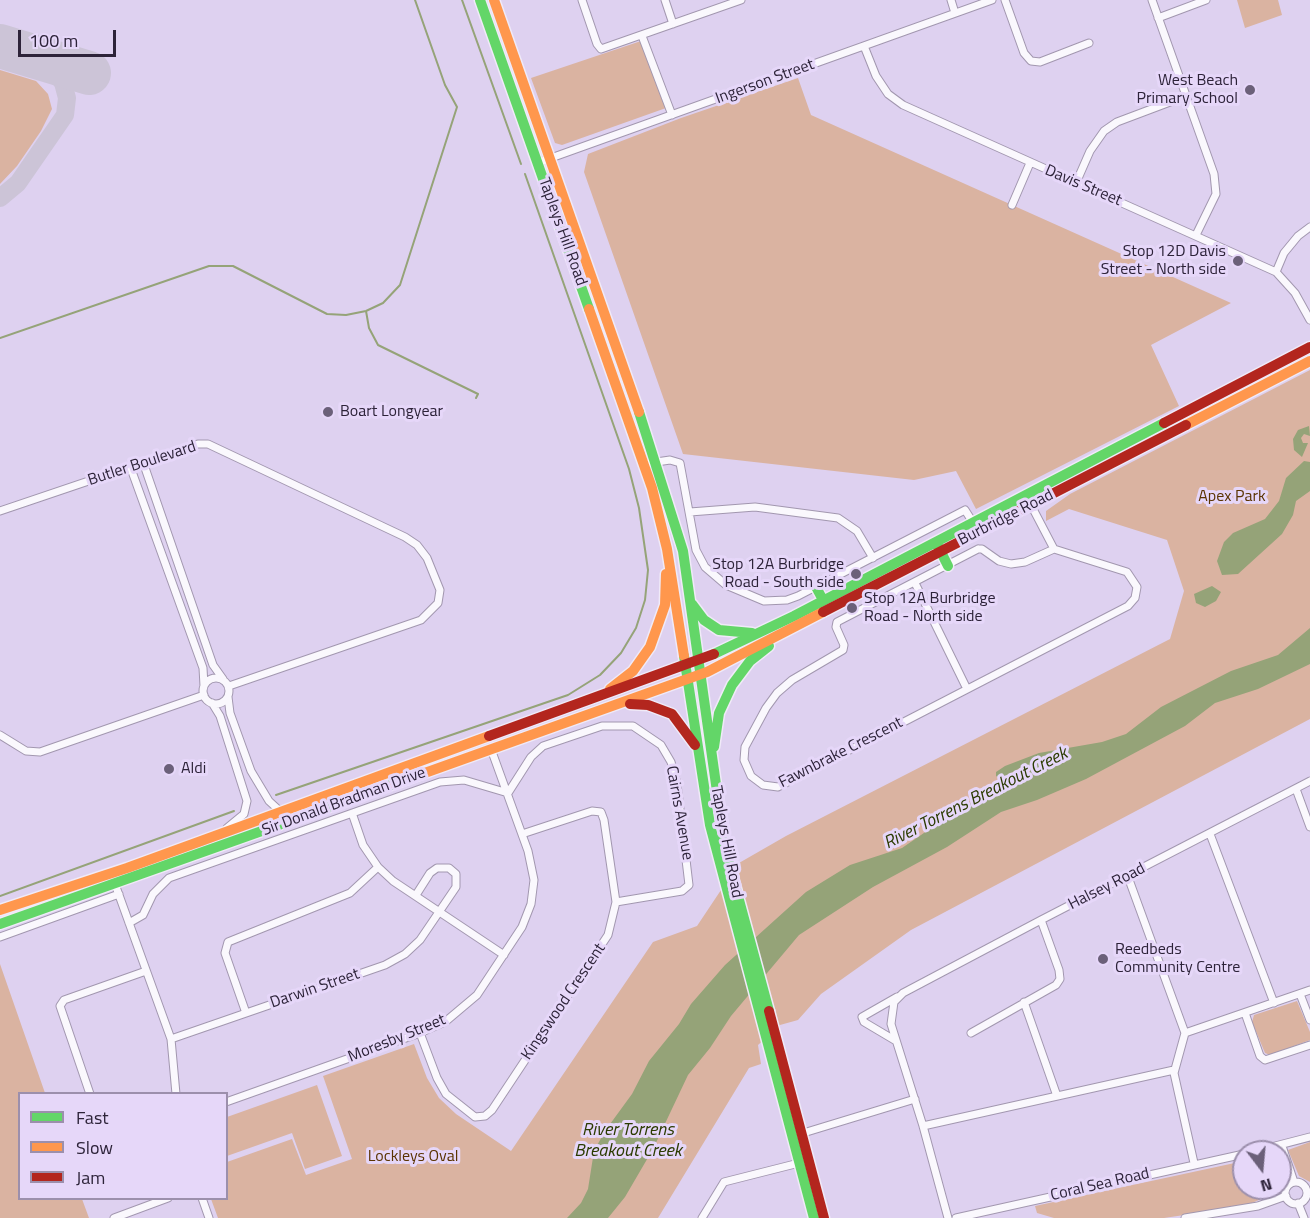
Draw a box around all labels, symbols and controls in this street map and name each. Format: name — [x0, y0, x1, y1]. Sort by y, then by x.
scale bar — [21, 18, 118, 56]
text: 100 m — [29, 27, 78, 54]
street label: Ingerson Street — [713, 55, 817, 109]
place label: West Beach Primary School — [1136, 71, 1238, 109]
marker: West Beach Primary School — [1243, 83, 1257, 97]
street label: Davis Street — [1042, 161, 1124, 211]
street label: Tapleys Hill Road — [534, 175, 590, 289]
place label: Stop 12D Davis Street - North side — [1101, 242, 1226, 280]
marker: Stop 12D Davis Street - North side — [1231, 254, 1245, 268]
place label: Boart Longyear — [340, 402, 443, 422]
marker: Boart Longyear — [321, 405, 335, 419]
street label: Butler Boulevard — [85, 437, 199, 491]
street label: Burbridge Road — [955, 486, 1057, 550]
park label: Apex Park — [1198, 487, 1266, 507]
place label: Stop 12A Burbridge Road - South side — [712, 555, 844, 593]
marker: Stop 12A Burbridge Road - South side — [849, 567, 863, 581]
place label: Stop 12A Burbridge Road - North side — [864, 589, 996, 627]
marker: Stop 12A Burbridge Road - North side — [845, 601, 859, 615]
street label: Fawnbrake Crescent — [776, 713, 906, 793]
water label: River Torrens Breakout Creek — [880, 743, 1072, 855]
place label: Aldi — [181, 759, 206, 779]
marker: Aldi — [162, 762, 176, 776]
street label: Sir Donald Bradman Drive — [260, 763, 428, 841]
street label: Cairns Avenue — [661, 764, 697, 862]
street label: Tapleys Hill Road — [706, 784, 746, 900]
street label: Halsey Road — [1065, 859, 1149, 915]
street label: Kingswood Crescent — [518, 940, 610, 1064]
place label: Reedbeds Community Centre — [1115, 940, 1240, 978]
marker: Reedbeds Community Centre — [1096, 952, 1110, 966]
street label: Darwin Street — [268, 965, 362, 1013]
street label: Moresby Street — [345, 1011, 449, 1067]
legend — [18, 1092, 228, 1200]
text: Fast — [76, 1104, 109, 1131]
water label: River Torrens Breakout Creek — [574, 1120, 682, 1162]
text: Slow — [76, 1134, 113, 1161]
north arrow — [1232, 1140, 1292, 1200]
park label: Lockleys Oval — [368, 1147, 458, 1167]
text: Jam — [76, 1164, 105, 1191]
street label: Coral Sea Road — [1049, 1164, 1151, 1206]
text: N — [1258, 1172, 1275, 1198]

